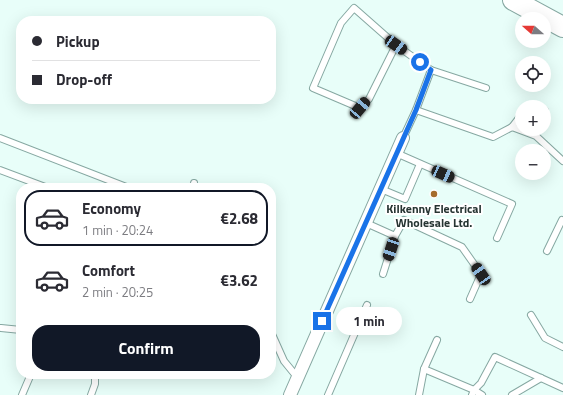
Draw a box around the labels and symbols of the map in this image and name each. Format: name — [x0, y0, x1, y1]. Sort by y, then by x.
north arrow — [515, 12, 551, 48]
car — [383, 33, 409, 57]
route start — [411, 53, 429, 71]
car — [348, 95, 372, 121]
car — [430, 164, 456, 184]
marker: Kilkenny Electrical Wholesale Ltd. — [429, 189, 439, 199]
place label: Kilkenny Electrical Wholesale Ltd. — [386, 199, 482, 232]
car — [382, 236, 400, 262]
car — [469, 261, 493, 287]
callout: 1 min — [336, 307, 402, 335]
route end — [313, 312, 331, 330]

